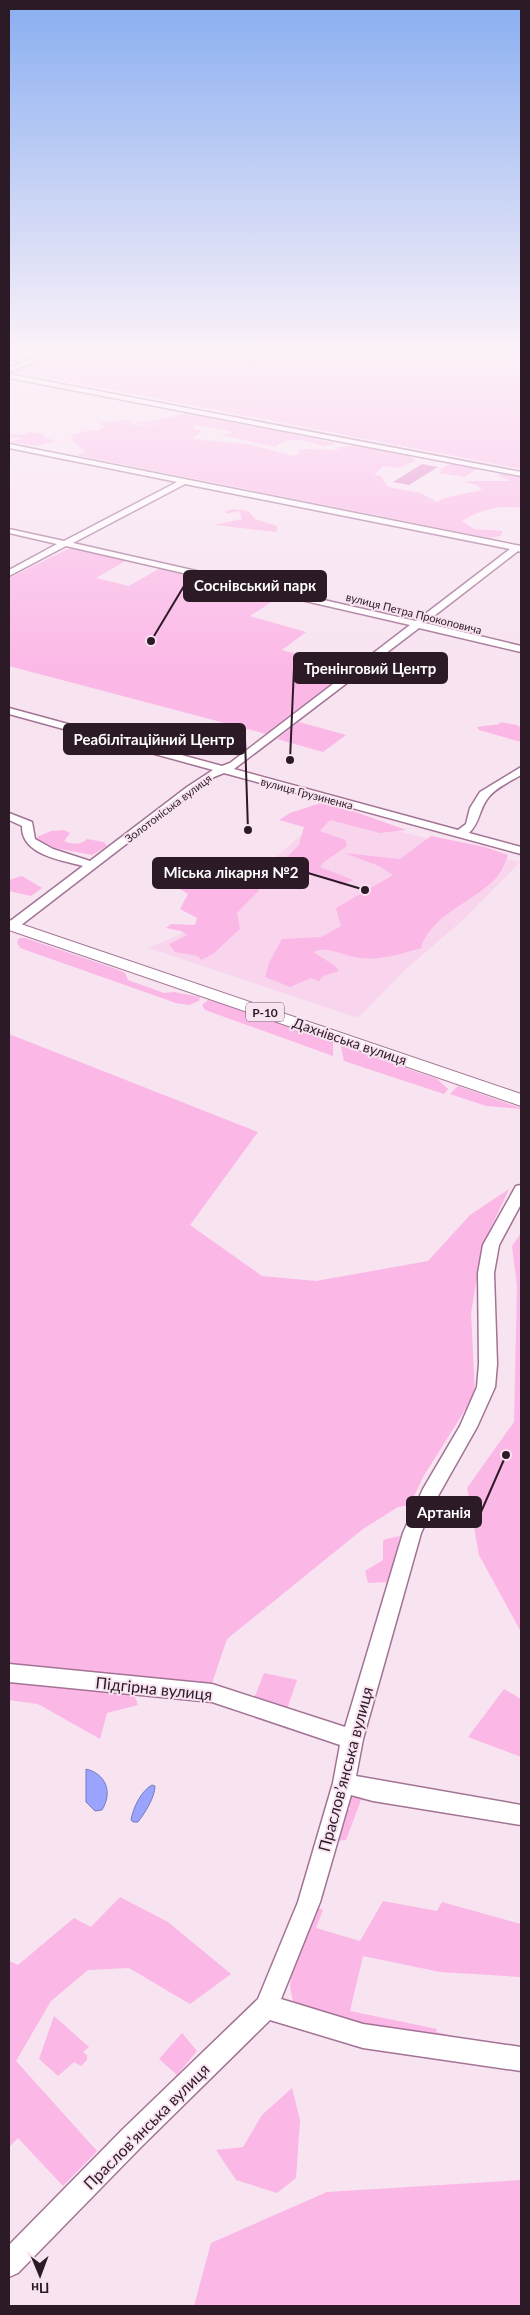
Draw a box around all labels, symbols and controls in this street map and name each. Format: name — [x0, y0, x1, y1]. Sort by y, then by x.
callout: Соснівський парк — [184, 571, 326, 601]
text: Соснівський парк — [194, 576, 317, 594]
street label: вулиця Петра Прокоповича — [345, 590, 483, 636]
callout: Тренінговий Центр — [294, 653, 447, 683]
text: Тренінговий Центр — [304, 659, 436, 677]
callout: Реабілітаційний Центр — [64, 724, 245, 754]
text: Реабілітаційний Центр — [73, 730, 235, 748]
street label: Золотоніська вулиця — [122, 771, 214, 845]
street label: вулиця Грузиненка — [259, 774, 355, 812]
callout: Міська лікарня №2 — [153, 858, 308, 888]
text: Міська лікарня №2 — [164, 863, 299, 881]
road number: Р-10 — [246, 1002, 284, 1022]
street label: Дахнівська вулиця — [291, 1014, 409, 1068]
callout: Артанія — [407, 1497, 481, 1527]
text: Артанія — [416, 1503, 471, 1521]
street label: Підгірна вулиця — [95, 1672, 213, 1704]
street label: Прасловʼянська вулиця — [314, 1684, 376, 1854]
street label: Прасловʼянська вулиця — [79, 2059, 213, 2193]
north arrow — [15, 2250, 65, 2300]
text: Пн — [31, 2280, 50, 2297]

